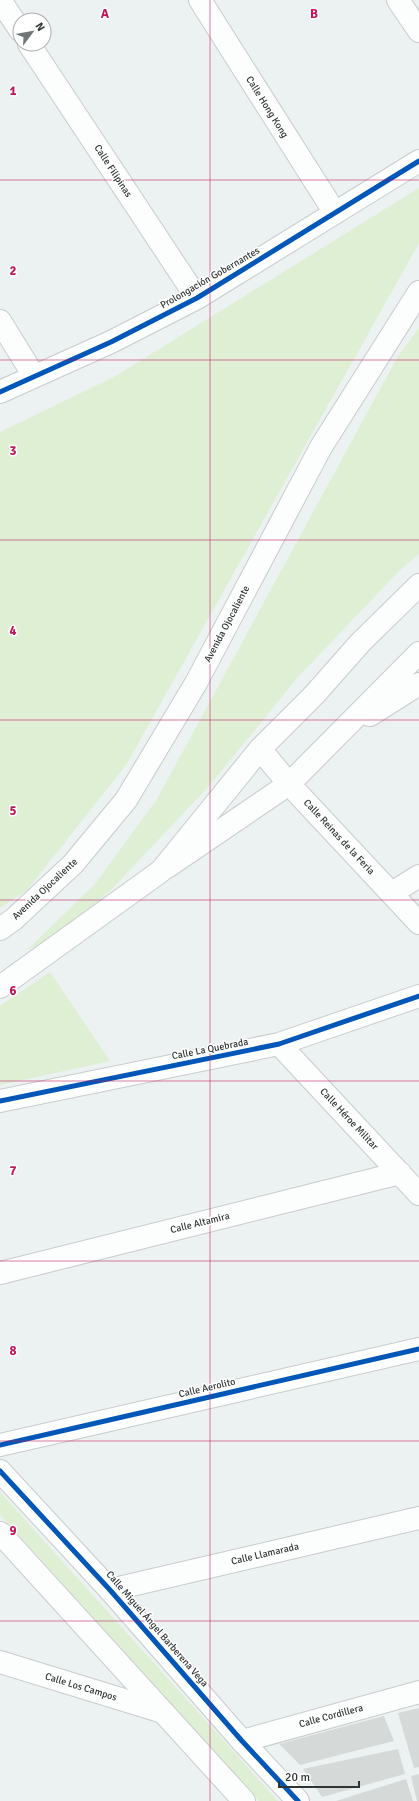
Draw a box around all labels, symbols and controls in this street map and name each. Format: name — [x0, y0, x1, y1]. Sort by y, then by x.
text: A — [101, 6, 110, 22]
text: B — [310, 6, 318, 22]
north arrow — [12, 12, 52, 52]
text: N — [33, 20, 48, 34]
street label: Calle Hong Kong — [243, 74, 291, 140]
text: 1 — [9, 83, 17, 99]
street label: Calle Filipinas — [92, 142, 135, 200]
street label: Prolongación Gobernantes — [158, 244, 262, 311]
text: 2 — [9, 263, 17, 279]
text: 3 — [9, 443, 17, 459]
street label: Avenida Ojocaliente — [202, 584, 252, 664]
text: 4 — [9, 623, 17, 639]
street label: Calle Reinas de la Feria — [301, 797, 377, 877]
text: 5 — [9, 803, 17, 819]
street label: Avenida Ojocaliente — [10, 856, 80, 922]
text: 6 — [9, 983, 17, 999]
street label: Calle La Quebrada — [171, 1036, 249, 1062]
street label: Calle Héroe Militar — [317, 1086, 381, 1153]
text: 7 — [9, 1163, 17, 1179]
street label: Calle Altamira — [169, 1210, 231, 1236]
text: 8 — [9, 1343, 17, 1359]
street label: Calle Aerolito — [177, 1376, 237, 1400]
text: 9 — [9, 1523, 17, 1539]
street label: Calle Llamarada — [230, 1540, 300, 1568]
street label: Calle Miguel Ángel Barberena Vega — [103, 1568, 211, 1689]
street label: Calle Los Campos — [44, 1670, 119, 1704]
street label: Calle Cordillera — [298, 1702, 364, 1730]
scale bar — [279, 1763, 359, 1789]
text: 20 m — [285, 1770, 310, 1785]

